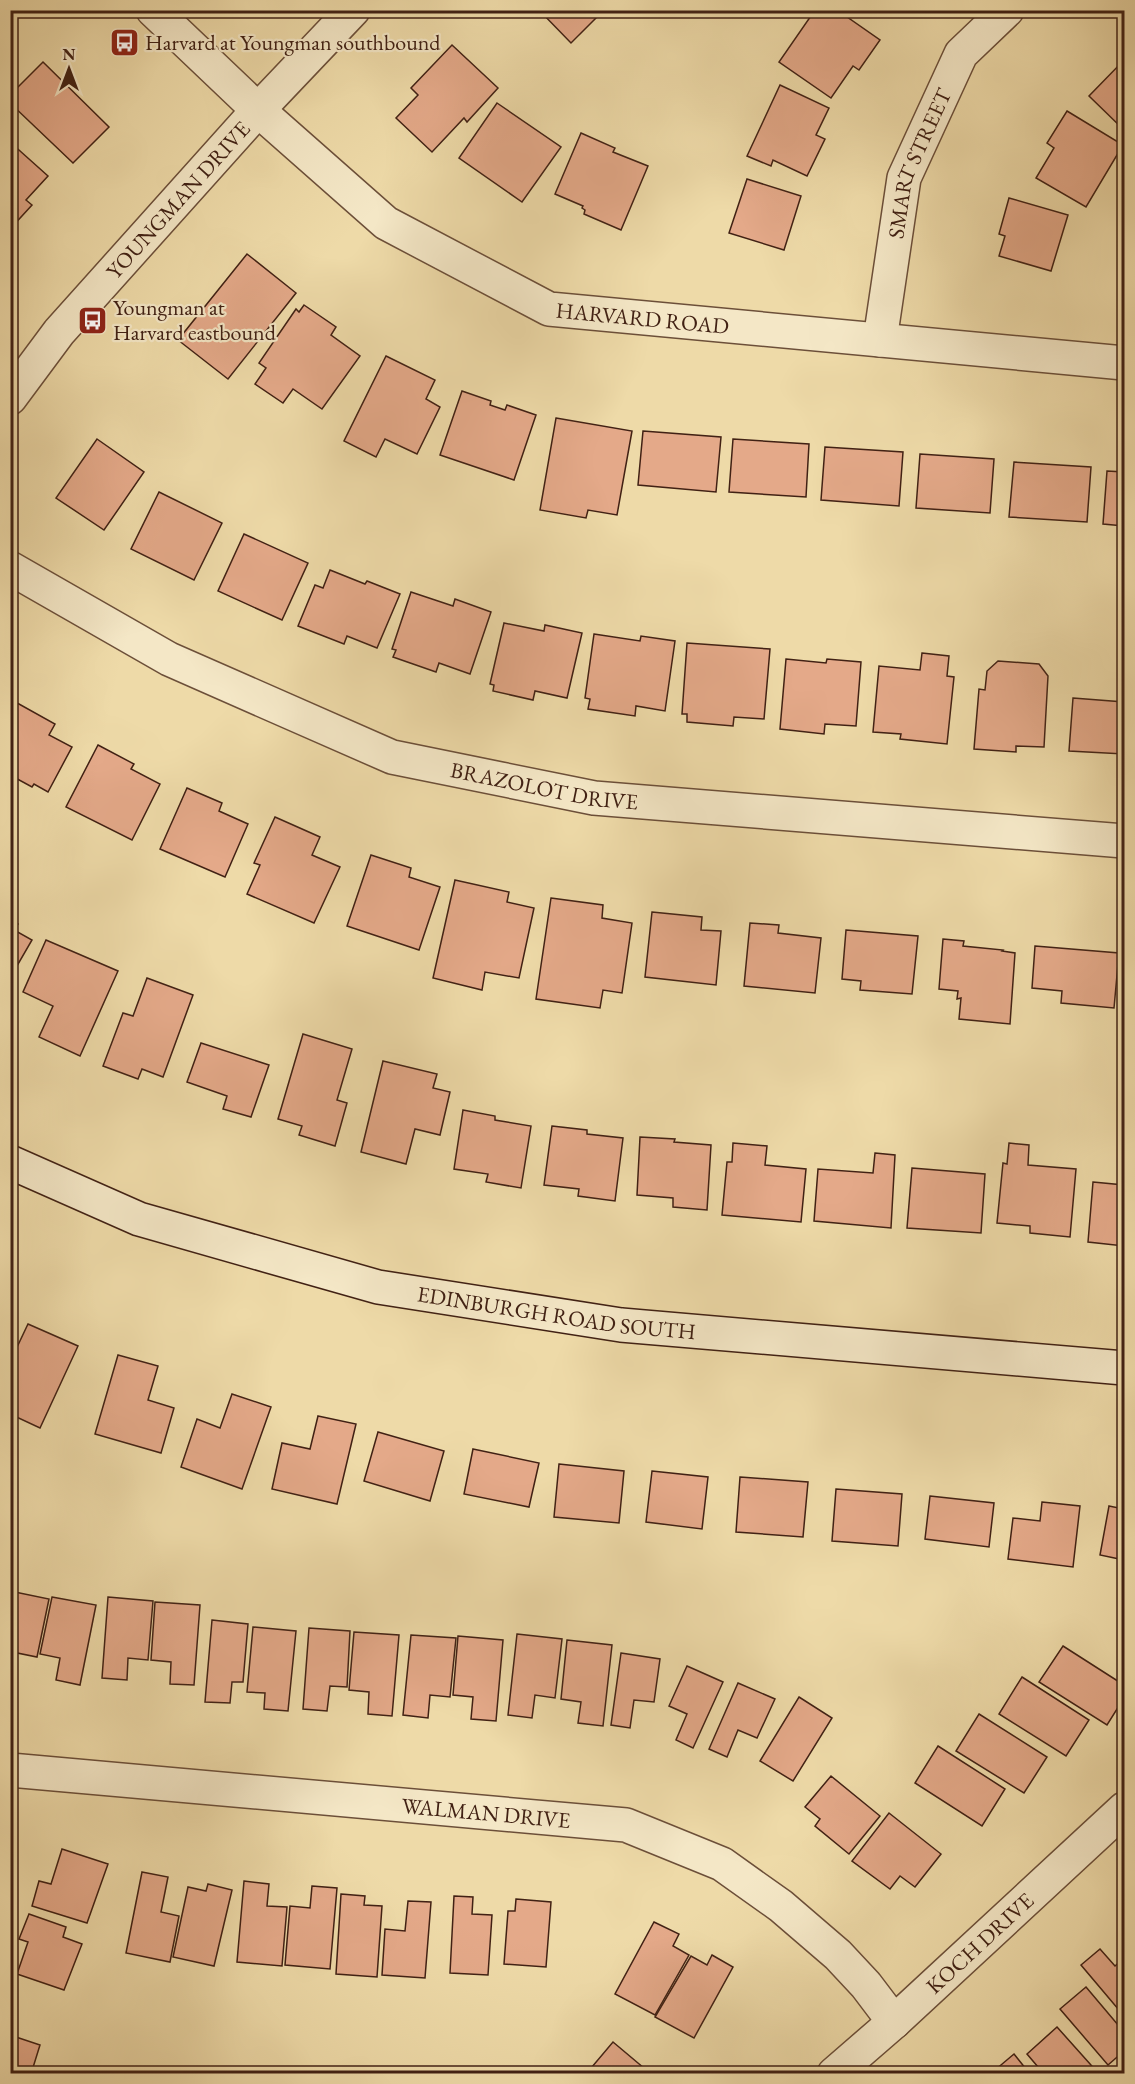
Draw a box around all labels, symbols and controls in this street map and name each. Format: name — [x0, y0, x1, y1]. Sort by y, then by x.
bus stop icon: Harvard at Youngman southbound — [108, 26, 140, 58]
place label: Harvard at Youngman southbound — [145, 28, 441, 57]
north arrow — [39, 39, 99, 99]
text: N — [63, 44, 76, 65]
street label: SMART STREET — [881, 83, 958, 240]
street label: YOUNGMAN DRIVE — [100, 115, 256, 285]
place label: Youngman at Harvard eastbound — [113, 293, 277, 347]
street label: HARVARD ROAD — [555, 296, 730, 341]
bus stop icon: Youngman at Harvard eastbound — [76, 304, 108, 336]
street label: BRAZOLOT DRIVE — [448, 755, 639, 817]
street label: EDINBURGH ROAD SOUTH — [415, 1279, 697, 1346]
street label: WALMAN DRIVE — [400, 1791, 572, 1835]
street label: KOCH DRIVE — [920, 1886, 1040, 2000]

